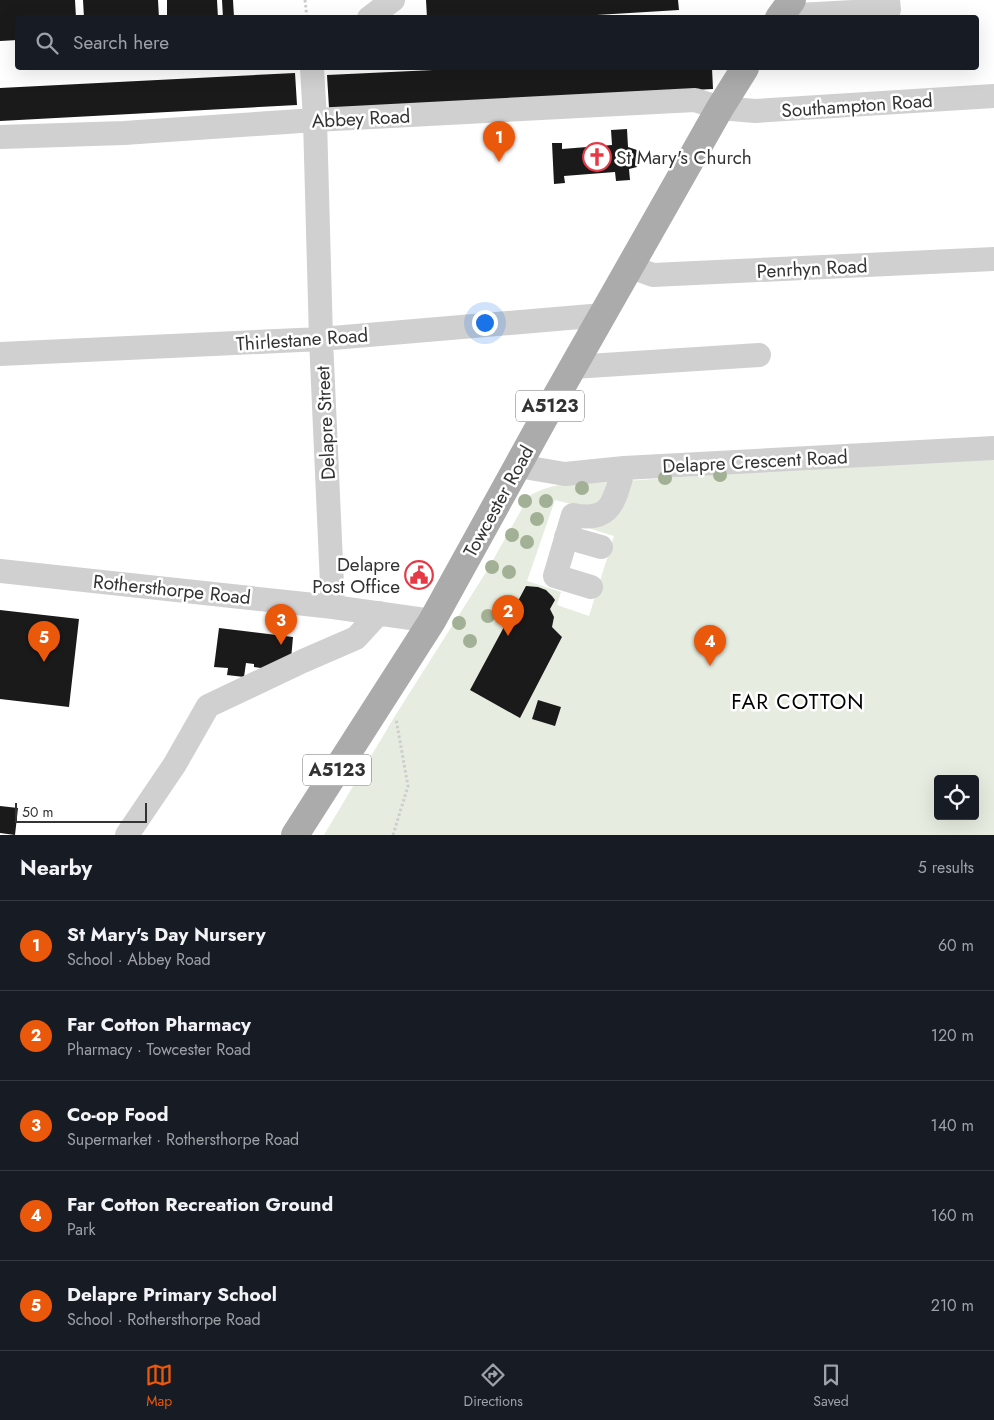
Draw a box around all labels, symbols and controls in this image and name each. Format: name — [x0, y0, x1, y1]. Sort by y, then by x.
search box — [15, 15, 979, 70]
icon: search — [33, 29, 61, 57]
text: Search here — [73, 29, 169, 56]
street label: Southampton Road — [780, 87, 934, 124]
street label: Abbey Road — [311, 102, 411, 135]
pin: 1 — [483, 121, 515, 162]
church icon: St Mary's Church — [582, 142, 612, 172]
place label: St Mary's Church — [616, 144, 752, 171]
street label: Penrhyn Road — [756, 252, 868, 285]
your location — [472, 310, 498, 336]
street label: Thirlestane Road — [235, 321, 369, 358]
street label: Delapre Street — [309, 365, 342, 481]
road number: A5123 — [516, 391, 584, 422]
street label: Towcester Road — [457, 441, 540, 562]
street label: Delapre Crescent Road — [662, 443, 848, 480]
place label: Delapre Post Office — [312, 551, 400, 600]
public building icon: Delapre Post Office — [404, 560, 434, 590]
street label: Rothersthorpe Road — [92, 568, 252, 611]
pin: 2 — [492, 595, 524, 636]
pin: 3 — [265, 604, 297, 645]
pin: 5 — [28, 621, 60, 662]
pin: 4 — [694, 625, 726, 666]
district label: FAR COTTON — [731, 687, 865, 717]
road number: A5123 — [303, 754, 371, 786]
map controls — [934, 775, 979, 820]
button: locate — [934, 775, 979, 820]
scale bar — [15, 800, 148, 823]
text: 50 m — [22, 802, 53, 822]
text: Nearby — [20, 853, 92, 883]
text: 5 results — [918, 856, 974, 879]
text: St Mary's Day Nursery — [67, 921, 266, 948]
text: 1 — [32, 934, 40, 957]
text: 60 m — [938, 934, 974, 957]
text: School · Abbey Road — [67, 948, 211, 971]
text: Far Cotton Pharmacy — [67, 1011, 251, 1038]
text: 2 — [31, 1024, 41, 1047]
text: 120 m — [931, 1024, 974, 1047]
text: Pharmacy · Towcester Road — [67, 1038, 251, 1061]
text: Co-op Food — [67, 1101, 168, 1128]
text: 3 — [31, 1114, 41, 1137]
text: 140 m — [931, 1114, 974, 1137]
text: Supermarket · Rothersthorpe Road — [67, 1128, 299, 1151]
text: Far Cotton Recreation Ground — [67, 1191, 333, 1218]
text: 4 — [30, 1204, 42, 1227]
text: 160 m — [931, 1204, 974, 1227]
text: Park — [67, 1218, 96, 1241]
text: Delapre Primary School — [67, 1281, 277, 1308]
text: 5 — [31, 1294, 41, 1317]
text: 210 m — [931, 1294, 974, 1317]
text: School · Rothersthorpe Road — [67, 1308, 261, 1331]
tab: Map — [145, 1361, 173, 1411]
tab: Directions — [464, 1361, 523, 1411]
tab: Saved — [813, 1361, 849, 1411]

